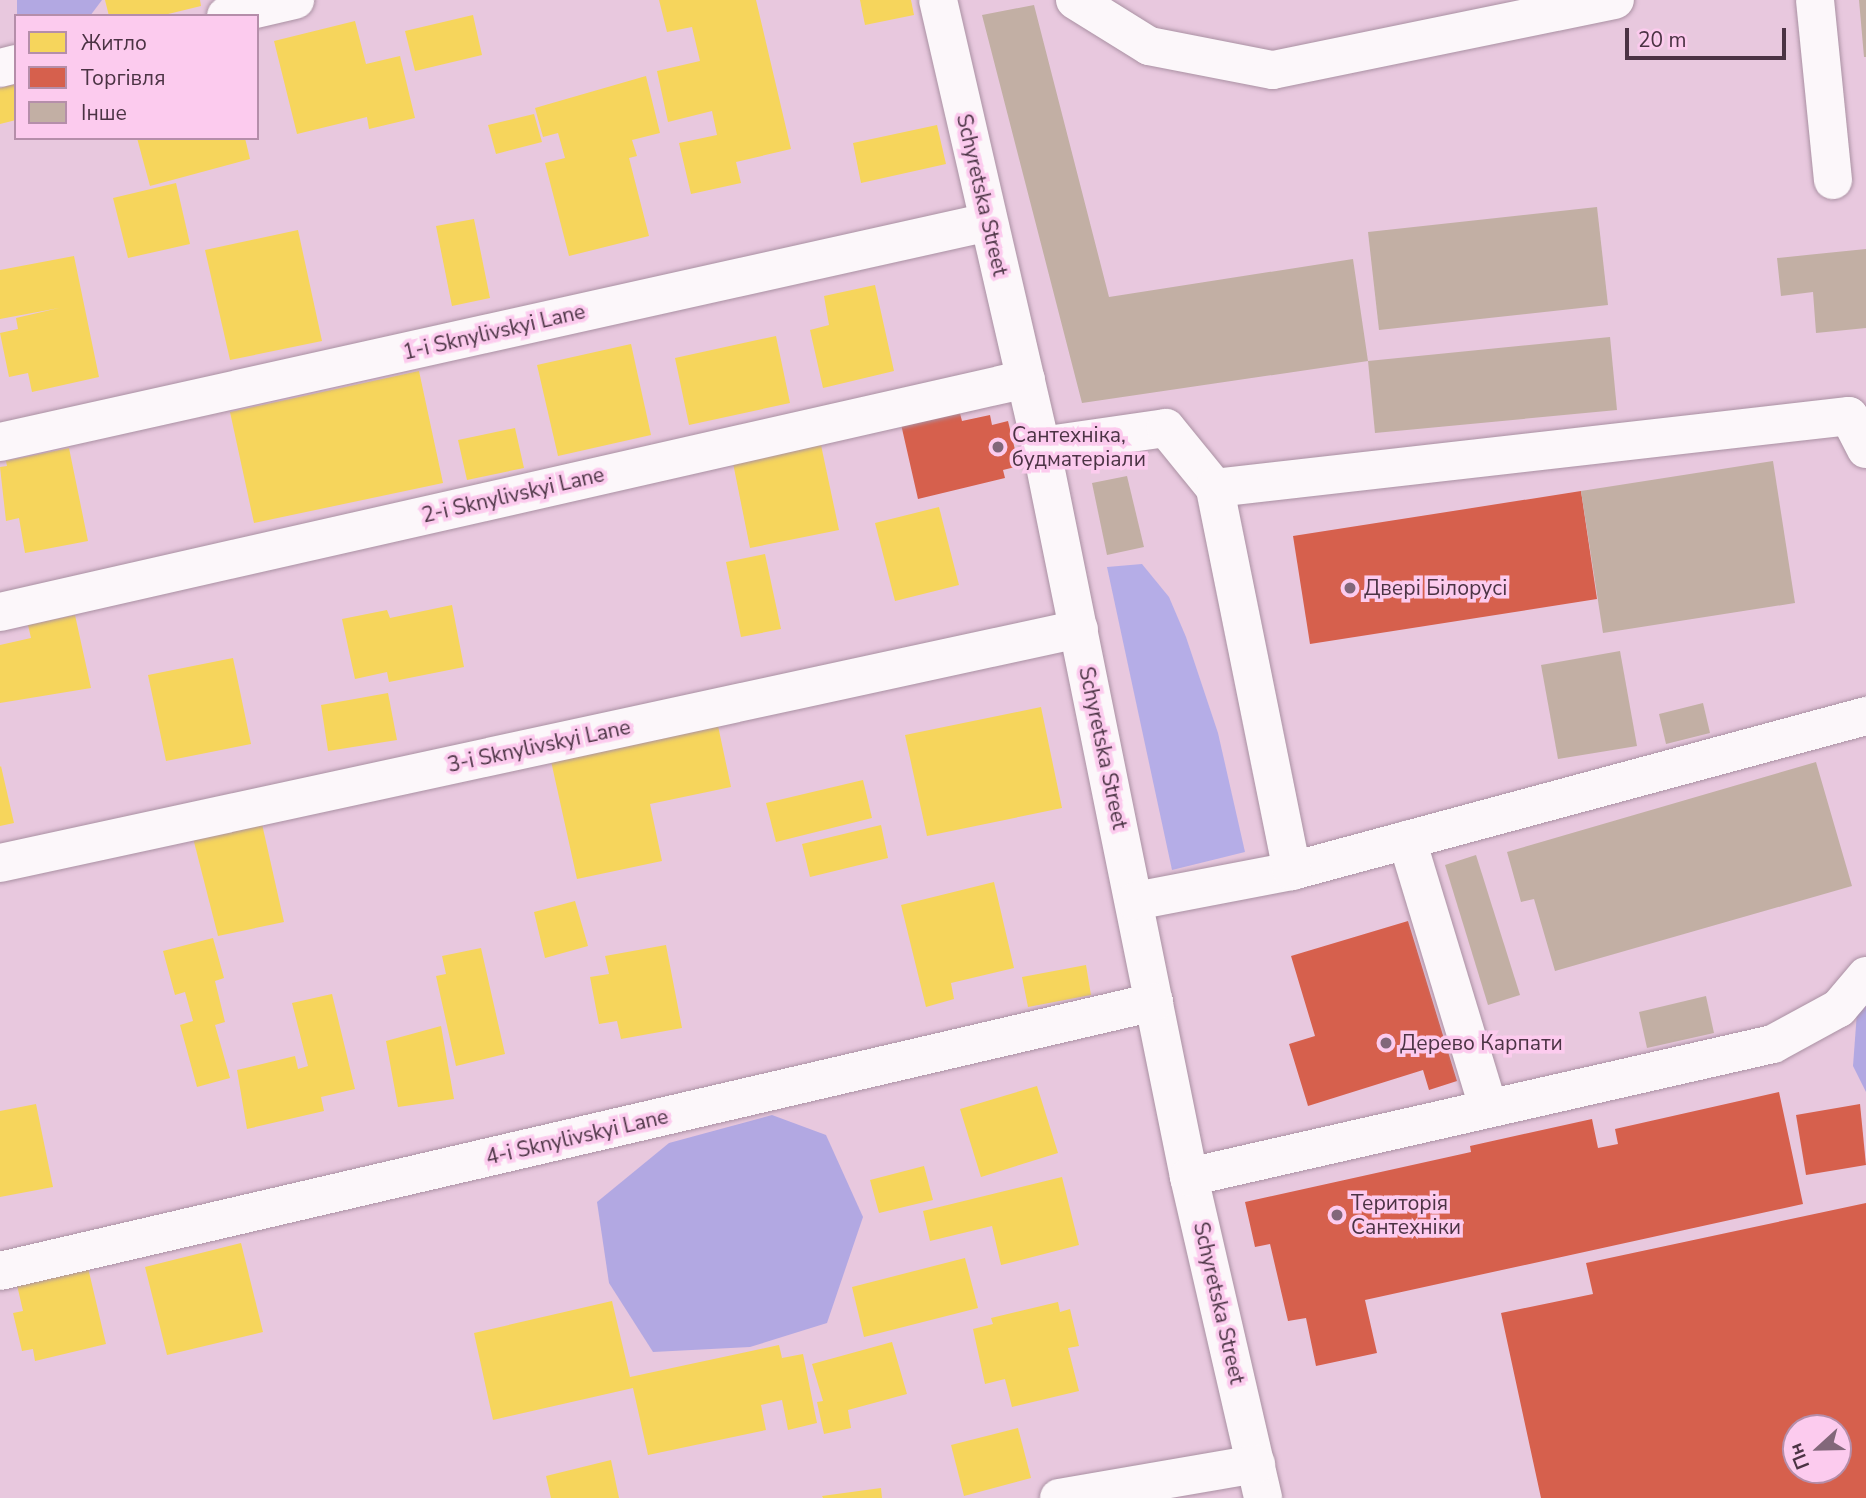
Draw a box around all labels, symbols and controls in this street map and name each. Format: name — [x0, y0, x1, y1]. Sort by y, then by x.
legend — [14, 14, 259, 140]
scale bar — [1628, 14, 1789, 58]
text: 20 m — [1638, 26, 1687, 54]
text: Житло — [81, 29, 147, 57]
text: Торгівля — [81, 64, 165, 92]
text: Інше — [81, 99, 127, 127]
street label: Schyretska Street — [951, 112, 1013, 278]
street label: 1-i Sknylivskyi Lane — [400, 299, 588, 365]
place label: Сантехніка, будматеріали — [1012, 422, 1146, 472]
marker: Сантехніка, будматеріали — [990, 439, 1006, 455]
street label: 2-i Sknylivskyi Lane — [419, 462, 607, 528]
place label: Двері Білорусі — [1364, 575, 1507, 601]
marker: Двері Білорусі — [1342, 580, 1358, 596]
street label: Schyretska Street — [1073, 664, 1133, 832]
street label: 3-i Sknylivskyi Lane — [445, 714, 633, 778]
place label: Дерево Карпати — [1400, 1030, 1563, 1056]
marker: Дерево Карпати — [1378, 1035, 1394, 1051]
street label: 4-i Sknylivskyi Lane — [483, 1104, 671, 1170]
place label: Територія Сантехніки — [1351, 1190, 1461, 1240]
marker: Територія Сантехніки — [1329, 1207, 1345, 1223]
street label: Schyretska Street — [1188, 1220, 1250, 1386]
north arrow — [1782, 1414, 1852, 1484]
text: Пн — [1782, 1439, 1816, 1473]

